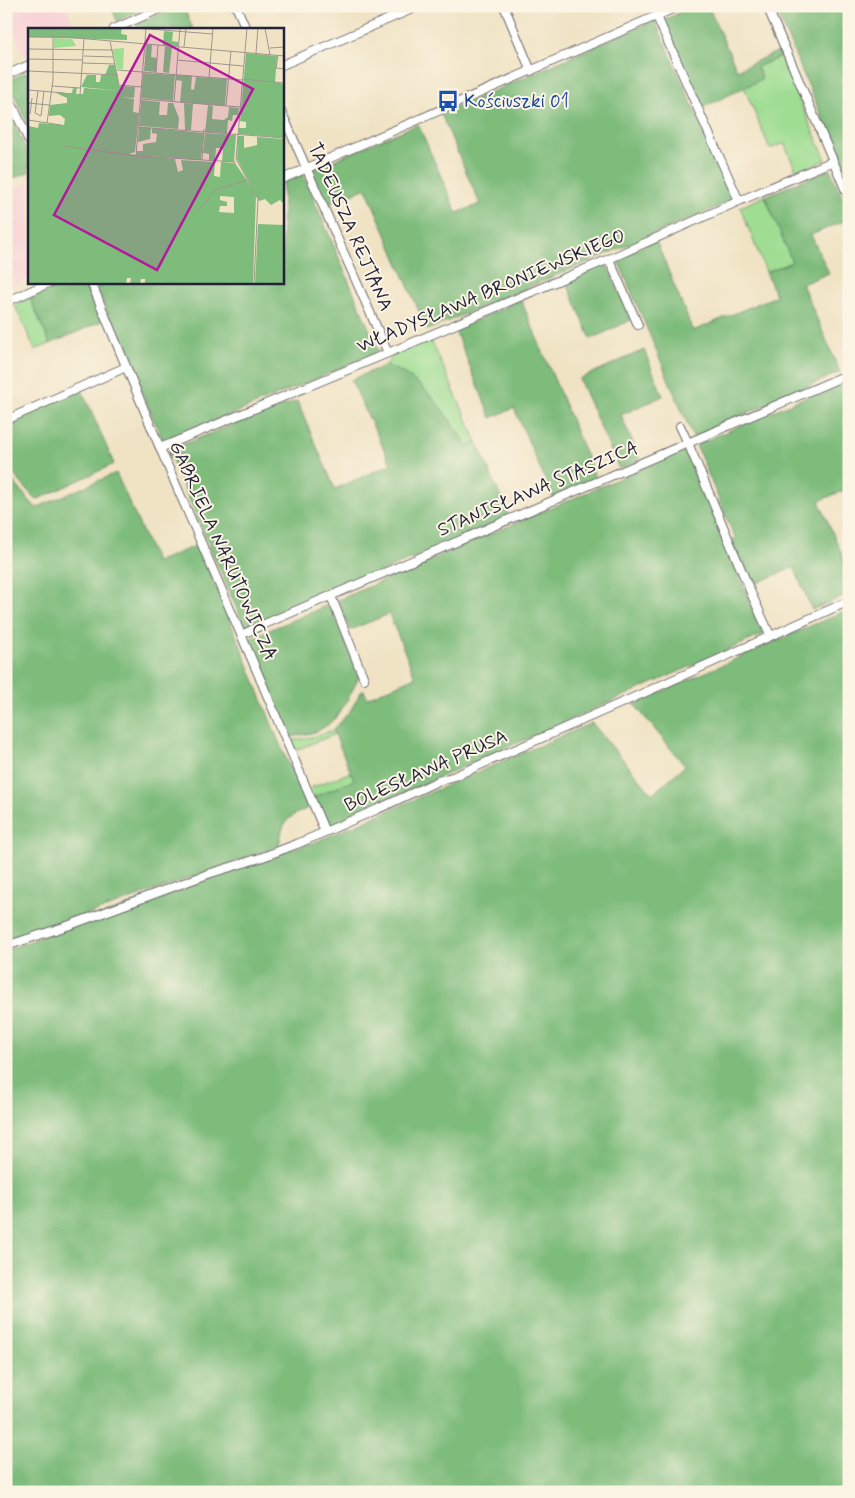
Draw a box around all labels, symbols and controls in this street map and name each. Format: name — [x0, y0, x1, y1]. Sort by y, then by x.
inset map — [28, 28, 284, 284]
bus stop icon: Kościuszki 01 — [435, 88, 461, 114]
place label: Kościuszki 01 — [464, 89, 569, 114]
street label: TADEUSZA REJTANA — [302, 139, 398, 315]
street label: WŁADYSŁAWA BRONIEWSKIEGO — [353, 223, 629, 359]
street label: STANISŁAWA STASZICA — [434, 435, 642, 543]
street label: GABRIELA NARUTOWICZA — [163, 437, 283, 665]
street label: BOLESŁAWA PRUSA — [340, 724, 512, 818]

